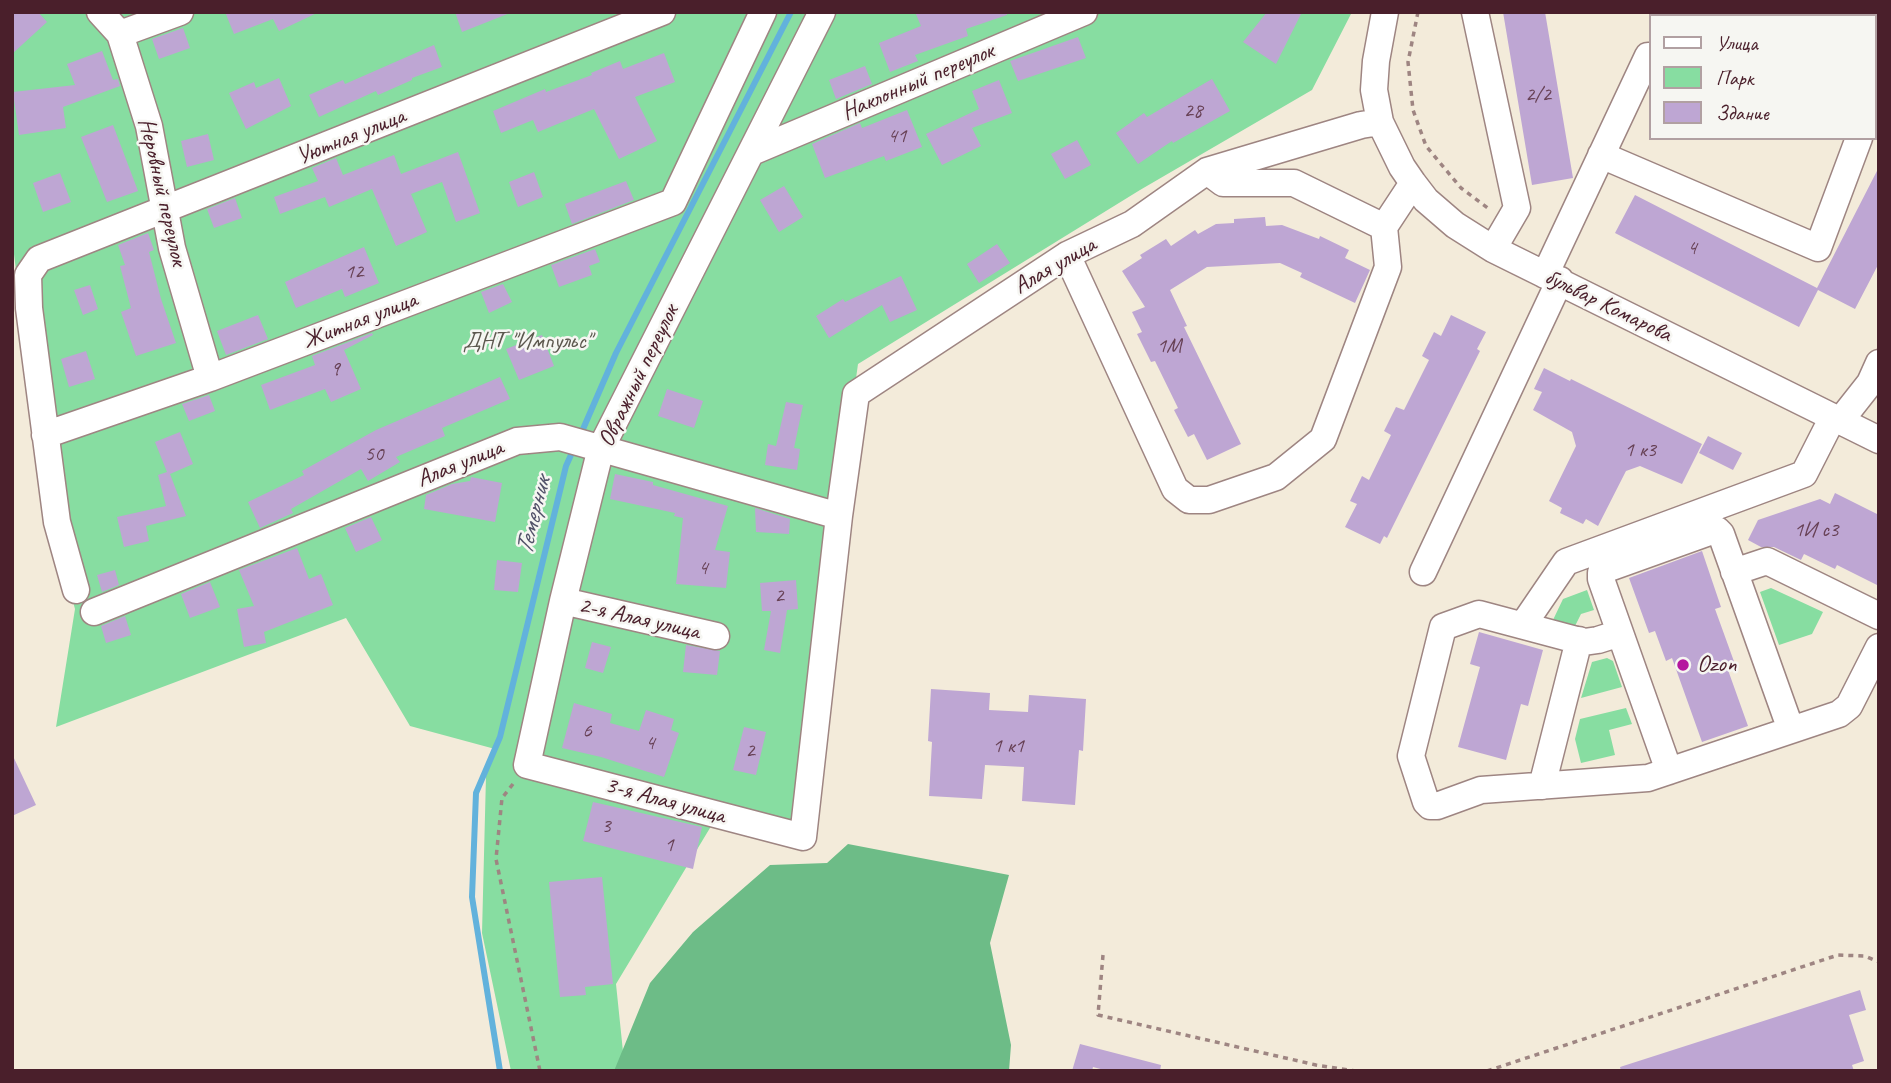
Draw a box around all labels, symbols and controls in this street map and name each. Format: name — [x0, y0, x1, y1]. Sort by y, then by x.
legend — [1650, 14, 1877, 140]
text: Улица — [1716, 30, 1758, 56]
street label: Наклонный переулок — [837, 37, 999, 127]
text: Парк — [1716, 65, 1753, 91]
house number: 2/2 — [1525, 82, 1551, 108]
house number: 28 — [1184, 98, 1202, 124]
text: Здание — [1716, 100, 1769, 126]
street label: Уютная улица — [292, 102, 410, 172]
street label: Неровный переулок — [131, 115, 193, 269]
house number: 41 — [888, 123, 906, 149]
street label: Алая улица — [1009, 231, 1101, 301]
house number: 4 — [1687, 235, 1697, 261]
house number: 12 — [345, 259, 363, 285]
street label: бульвар Комарова — [1540, 263, 1676, 349]
street label: Житная улица — [299, 286, 421, 356]
street label: Овражный переулок — [592, 300, 686, 452]
park label: ДНТ "Импульс" — [463, 328, 591, 356]
house number: 1М — [1157, 333, 1181, 359]
house number: 9 — [330, 356, 340, 382]
street label: Алая улица — [413, 434, 507, 494]
house number: 1 к3 — [1624, 437, 1656, 463]
house number: 50 — [365, 441, 383, 467]
water label: Темерник — [509, 474, 559, 558]
house number: 1И с3 — [1794, 517, 1838, 543]
house number: 4 — [698, 555, 708, 581]
house number: 2 — [774, 583, 784, 609]
street label: 2-я Алая улица — [576, 591, 702, 647]
place label: Ozon — [1697, 651, 1736, 679]
marker: Ozon — [1675, 657, 1691, 673]
house number: 6 — [582, 718, 592, 744]
house number: 4 — [645, 730, 655, 756]
house number: 1 к1 — [992, 733, 1024, 759]
house number: 2 — [745, 738, 755, 764]
street label: 3-я Алая улица — [602, 771, 728, 831]
house number: 3 — [601, 813, 611, 839]
house number: 1 — [664, 832, 674, 858]

